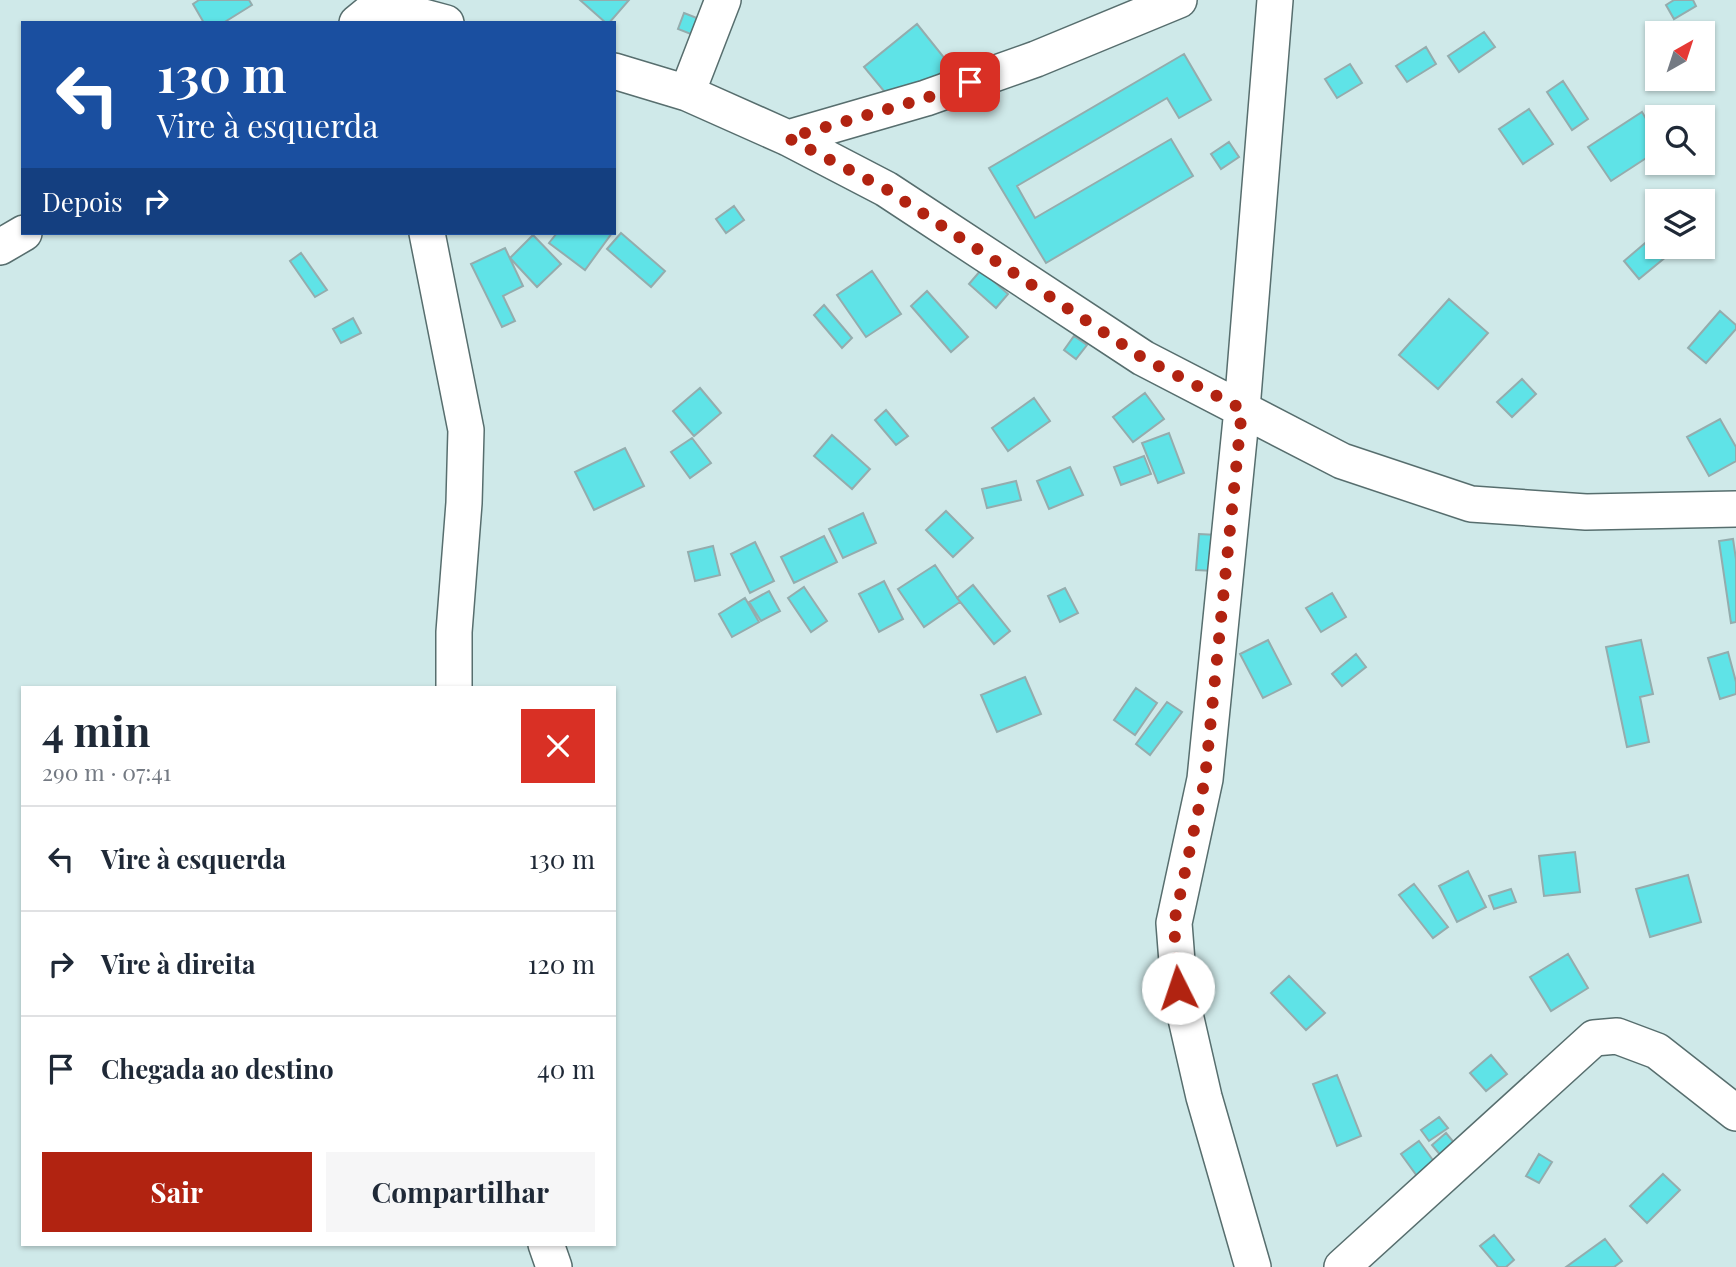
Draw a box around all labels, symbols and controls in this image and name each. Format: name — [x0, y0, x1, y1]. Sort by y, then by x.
north arrow — [1645, 21, 1715, 91]
map controls — [1645, 21, 1715, 259]
text: 130 m — [157, 40, 287, 105]
icon: left — [42, 49, 133, 140]
pin — [940, 52, 1000, 112]
icon: arrive — [951, 63, 989, 101]
text: Vire à esquerda — [157, 103, 378, 146]
button: search — [1645, 105, 1715, 175]
icon: right — [137, 182, 175, 220]
text: Depois — [42, 184, 123, 219]
button: layers — [1645, 189, 1715, 259]
text: 4 min — [42, 702, 151, 758]
button: close — [521, 709, 595, 783]
text: 290 m · 07:41 — [42, 756, 171, 787]
icon: left — [42, 840, 80, 878]
text: Vire à esquerda — [101, 841, 286, 876]
text: 130 m — [529, 841, 595, 876]
icon: right — [42, 945, 80, 983]
text: Vire à direita — [101, 946, 256, 981]
text: 120 m — [528, 946, 595, 981]
position arrow — [1141, 951, 1215, 1025]
icon: arrive — [42, 1050, 80, 1088]
text: Chegada ao destino — [101, 1051, 334, 1086]
text: 40 m — [537, 1051, 595, 1086]
button: Sair — [42, 1152, 312, 1232]
button: Compartilhar — [326, 1152, 595, 1232]

